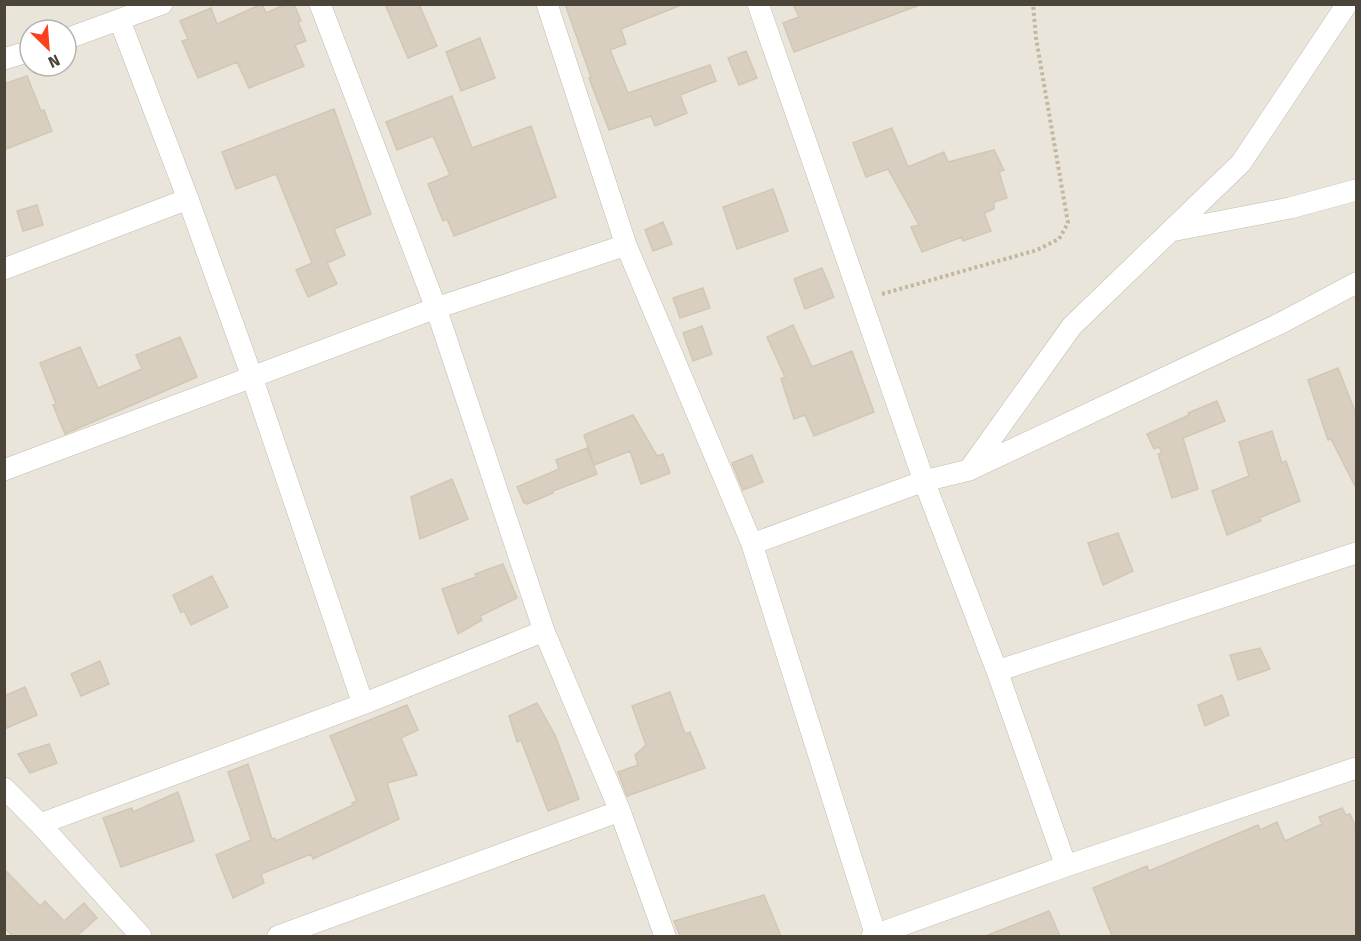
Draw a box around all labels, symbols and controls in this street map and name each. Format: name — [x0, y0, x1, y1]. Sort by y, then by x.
north arrow — [18, 18, 78, 78]
text: N — [45, 50, 63, 72]

